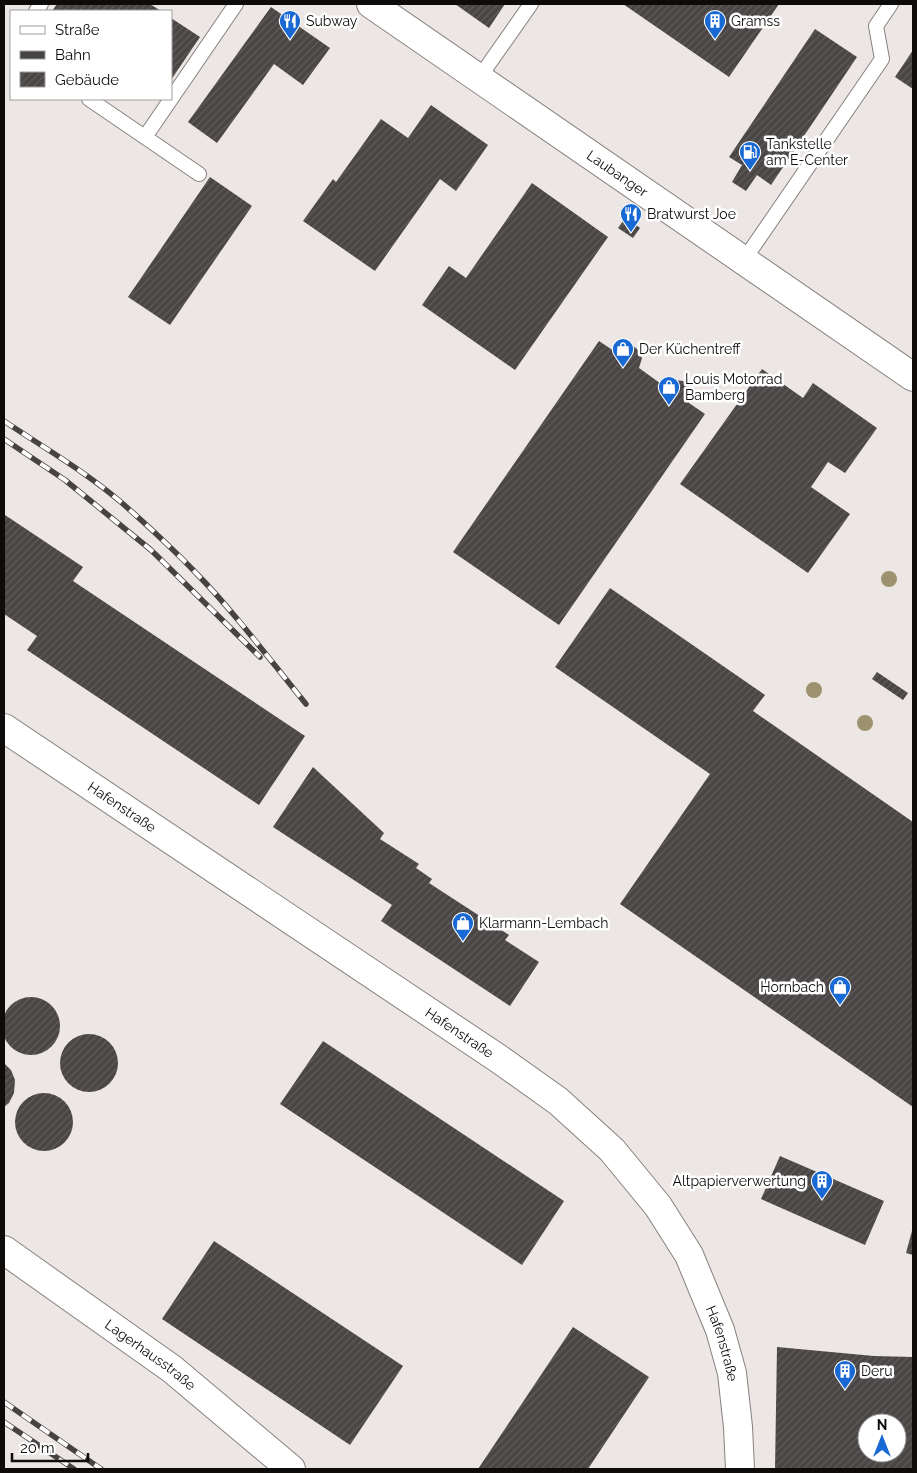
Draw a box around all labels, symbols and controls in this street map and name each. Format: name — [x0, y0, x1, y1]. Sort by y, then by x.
restaurant icon: Subway — [278, 9, 302, 40]
building icon: Gramss — [703, 9, 727, 40]
legend — [10, 10, 172, 100]
place label: Subway — [306, 13, 358, 29]
place label: Gramss — [731, 13, 780, 29]
text: Straße — [55, 21, 100, 39]
text: Bahn — [55, 46, 91, 64]
text: Gebäude — [55, 71, 119, 89]
place label: Tankstelle am E-Center — [766, 136, 848, 168]
fuel station icon: Tankstelle am E-Center — [738, 140, 762, 171]
street label: Laubanger — [584, 147, 651, 200]
restaurant icon: Bratwurst Joe — [619, 202, 643, 233]
place label: Bratwurst Joe — [647, 206, 736, 222]
shop icon: Der Küchentreff — [611, 337, 635, 368]
place label: Der Küchentreff — [639, 341, 741, 357]
place label: Louis Motorrad Bamberg — [685, 371, 782, 403]
shop icon: Louis Motorrad Bamberg — [657, 375, 681, 406]
street label: Hafenstraße — [85, 778, 159, 835]
shop icon: Klarmann-Lembach — [451, 911, 475, 942]
place label: Klarmann-Lembach — [479, 915, 608, 931]
shop icon: Hornbach — [828, 975, 852, 1006]
place label: Hornbach — [760, 979, 824, 995]
street label: Hafenstraße — [422, 1004, 497, 1061]
building icon: Altpapierverwertung — [810, 1169, 834, 1200]
place label: Altpapierverwertung — [673, 1173, 806, 1189]
street label: Hafenstraße — [703, 1303, 741, 1382]
street label: Lagerhausstraße — [102, 1316, 199, 1393]
building icon: Deru — [833, 1359, 857, 1390]
place label: Deru — [861, 1363, 892, 1379]
north arrow — [857, 1413, 907, 1463]
text: N — [877, 1417, 887, 1433]
scale bar — [12, 1430, 89, 1462]
text: 20 m — [20, 1439, 55, 1457]

